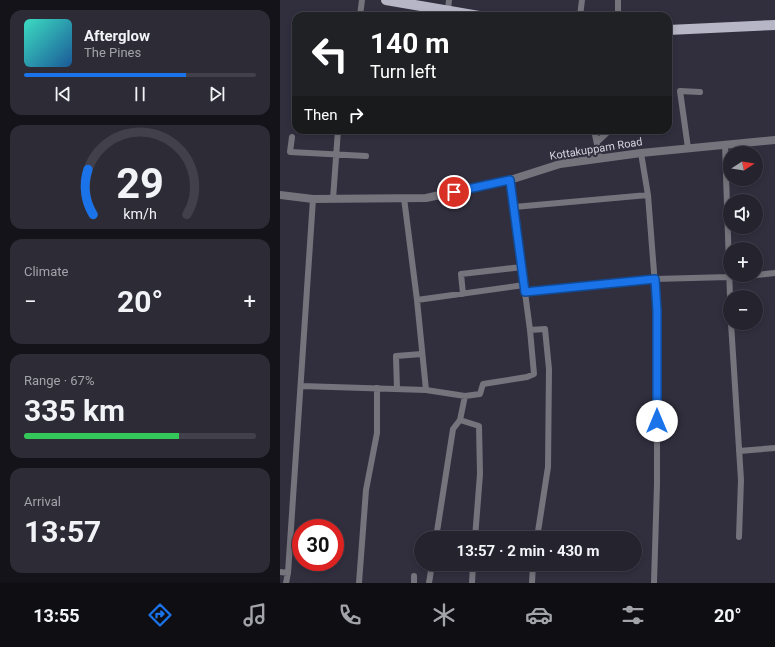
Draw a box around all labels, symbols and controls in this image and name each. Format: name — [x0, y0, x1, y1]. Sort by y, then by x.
text: Afterglow — [84, 27, 150, 45]
text: 140 m — [370, 27, 449, 60]
icon: left — [304, 28, 356, 80]
text: The Pines — [84, 45, 141, 60]
text: Turn left — [370, 61, 436, 82]
icon: previous — [52, 83, 74, 105]
icon: pause — [129, 83, 151, 105]
icon: next — [206, 83, 228, 105]
icon: right — [345, 104, 367, 126]
text: Then — [304, 106, 337, 124]
street label: Kottakuppam Road — [549, 135, 643, 163]
north arrow — [723, 146, 763, 186]
map controls — [723, 146, 763, 330]
text: 29 — [116, 159, 164, 208]
pin — [437, 175, 471, 209]
icon: arrive — [443, 181, 465, 203]
button: sound — [723, 194, 763, 234]
text: km/h — [123, 205, 157, 221]
button: + — [723, 242, 763, 282]
text: Climate — [24, 264, 68, 279]
text: 20° — [117, 284, 163, 319]
text: − — [24, 289, 37, 314]
text: + — [244, 289, 256, 314]
button: − — [723, 290, 763, 330]
text: Range · 67% — [24, 373, 94, 388]
text: 335 km — [24, 393, 125, 428]
position arrow — [636, 400, 678, 442]
text: Arrival — [24, 494, 61, 509]
text: 13:57 — [24, 514, 101, 549]
speed limit sign: 30 — [292, 519, 344, 571]
text: 13:57 · 2 min · 430 m — [457, 542, 599, 560]
icon: directions — [146, 601, 174, 629]
icon: music — [241, 601, 269, 629]
icon: phone — [336, 601, 364, 629]
icon: climate — [430, 601, 458, 629]
icon: car — [525, 601, 553, 629]
icon: filters — [619, 601, 647, 629]
text: 13:55 — [33, 605, 80, 626]
text: 20° — [714, 605, 742, 626]

